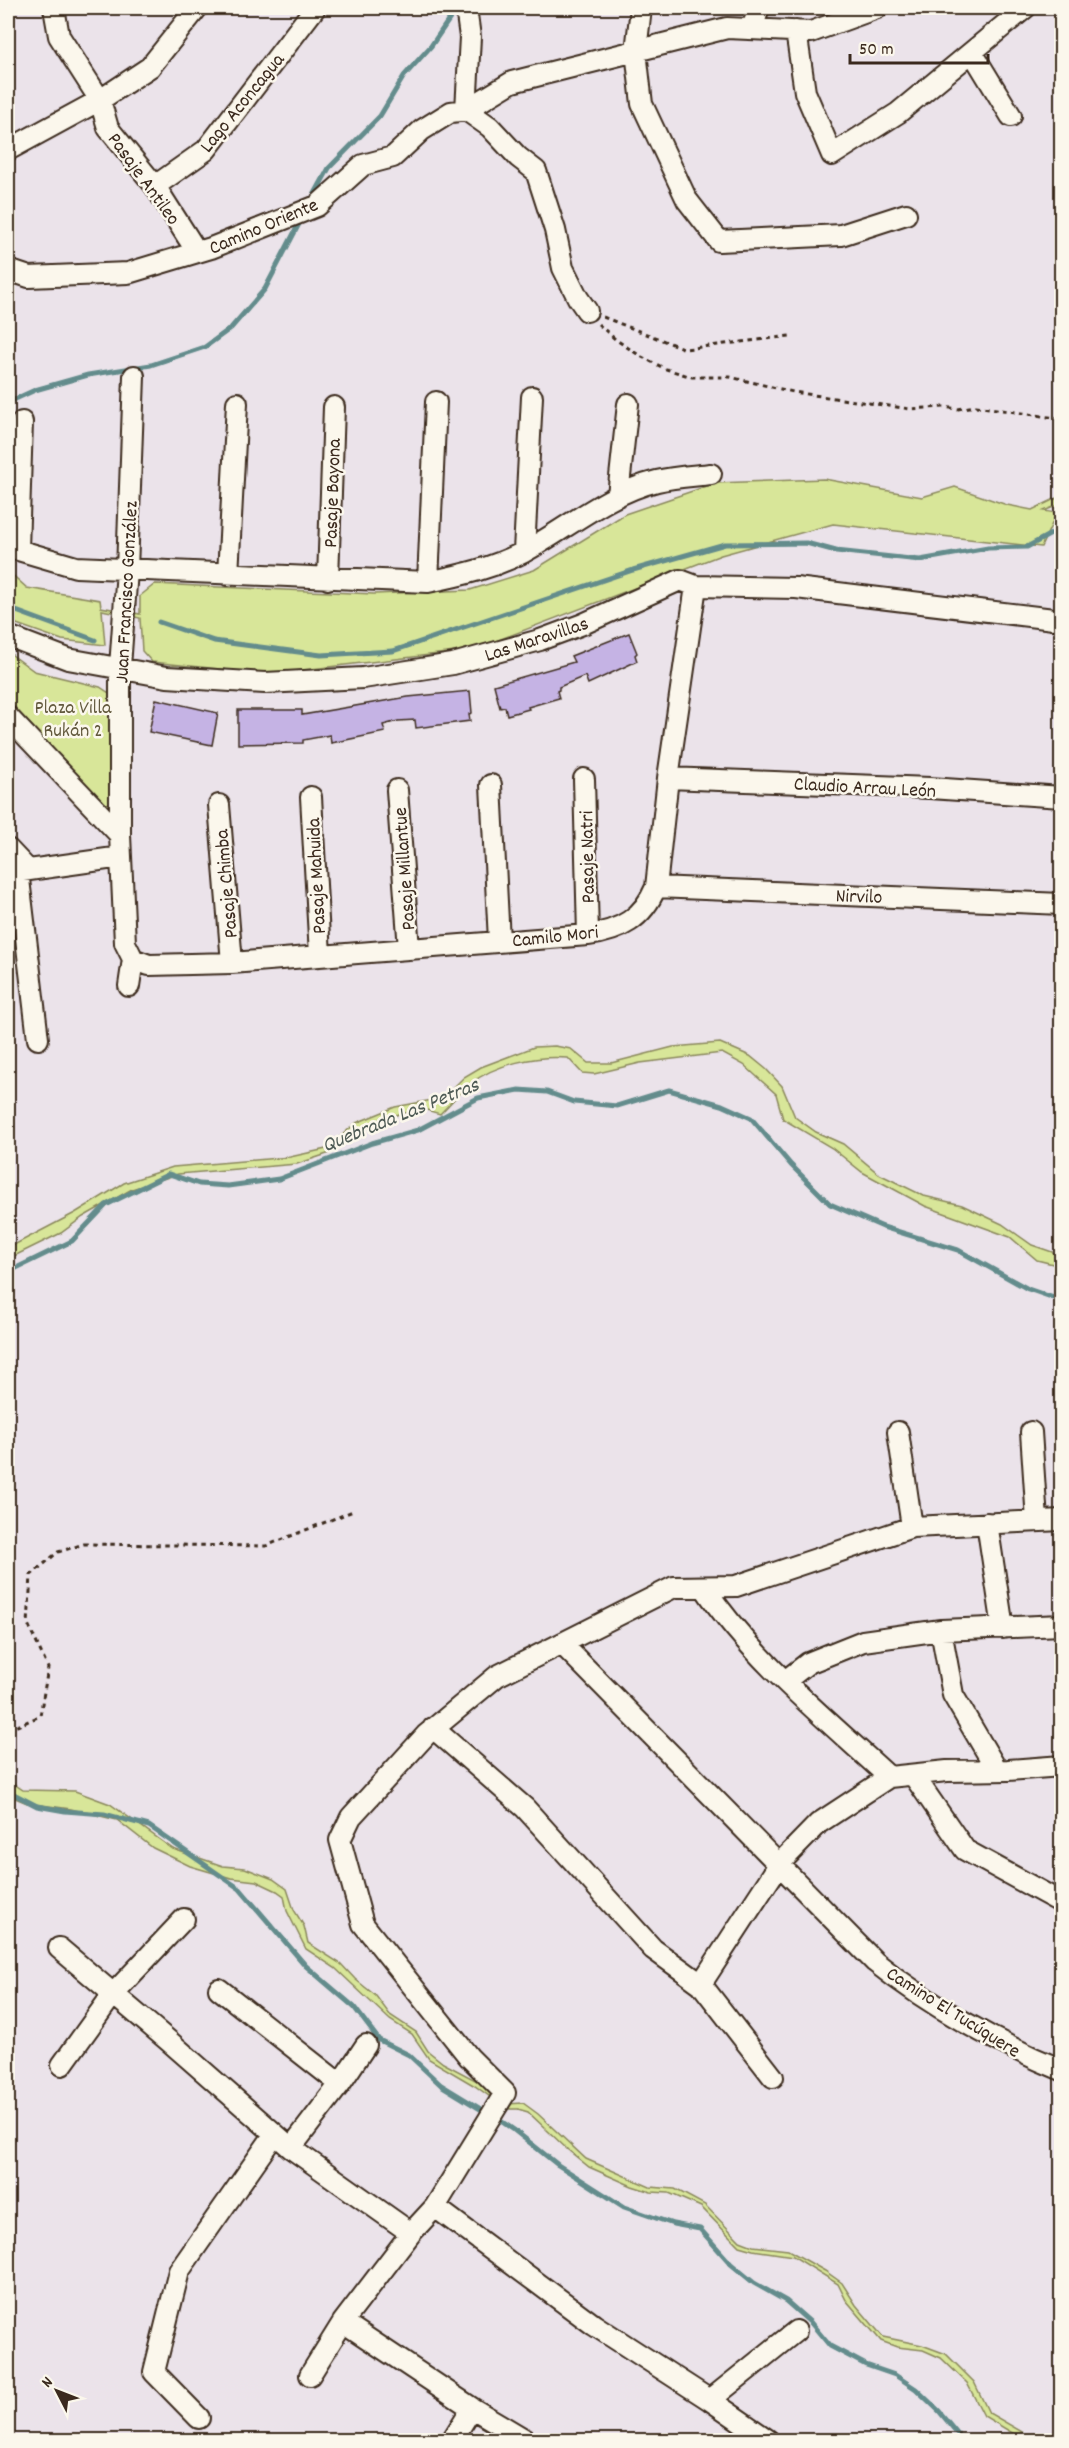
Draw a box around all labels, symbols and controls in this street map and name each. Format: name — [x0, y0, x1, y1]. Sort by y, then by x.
scale bar — [850, 27, 988, 65]
text: 50 m — [859, 38, 894, 63]
street label: Lago Aconcagua — [194, 48, 293, 160]
street label: Pasaje Antileo — [99, 128, 186, 232]
street label: Camino Oriente — [205, 192, 323, 263]
street label: Pasaje Bayona — [318, 437, 350, 548]
street label: Juan Francisco González — [109, 500, 147, 684]
street label: Las Maravillas — [481, 611, 593, 671]
park label: Plaza Villa Rukán 2 — [35, 695, 112, 746]
street label: Claudio Arrau León — [793, 771, 937, 807]
street label: Pasaje Millantue — [388, 806, 424, 931]
street label: Pasaje Natri — [574, 810, 604, 903]
street label: Pasaje Mahuida — [301, 816, 335, 935]
street label: Pasaje Chimba — [209, 827, 247, 939]
street label: Nirvilo — [835, 883, 883, 913]
street label: Camilo Mori — [511, 919, 600, 956]
water label: Quebrada Las Petras — [318, 1071, 485, 1162]
street label: Camino El Tucúquere — [880, 1961, 1025, 2066]
north arrow — [27, 2361, 87, 2421]
text: N — [37, 2372, 59, 2393]

